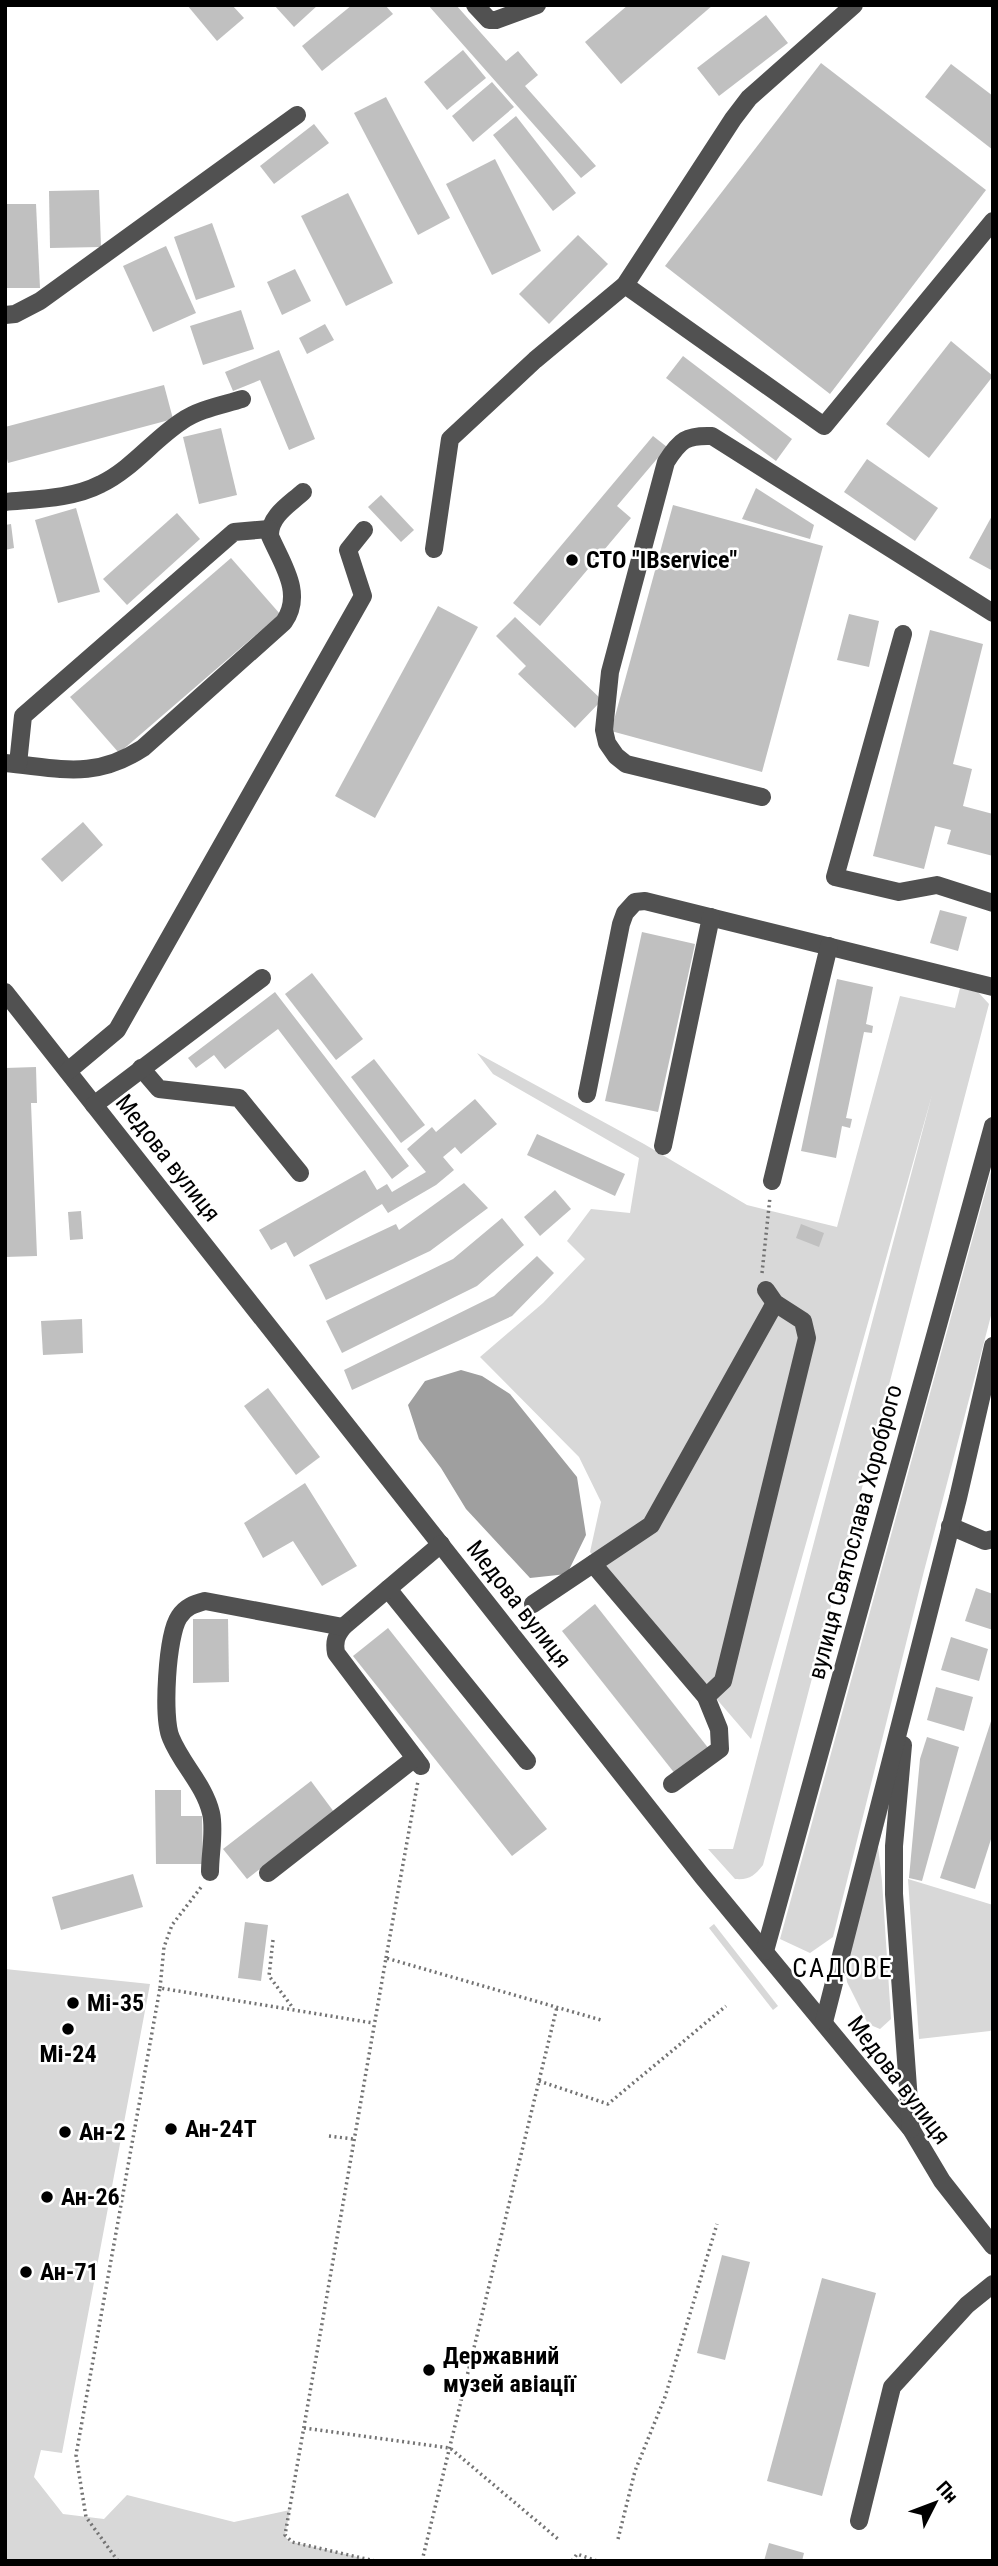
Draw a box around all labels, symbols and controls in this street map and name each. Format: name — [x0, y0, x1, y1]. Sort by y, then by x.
place label: СТО "IBservice" — [586, 546, 737, 574]
marker: СТО "IBservice" — [564, 552, 580, 568]
street label: Медова вулиця — [110, 1089, 226, 1227]
street label: вулиця Святослава Хороброго — [802, 1382, 908, 1682]
street label: Медова вулиця — [461, 1535, 577, 1673]
district label: САДОВЕ — [792, 1953, 894, 1983]
place label: Мі-35 — [87, 1989, 144, 2017]
marker: Мі-35 — [65, 1995, 81, 2011]
street label: Медова вулиця — [842, 2010, 956, 2150]
marker: Мі-24 — [60, 2021, 76, 2037]
place label: Мі-24 — [39, 2040, 97, 2068]
place label: Ан-24Т — [185, 2115, 257, 2143]
place label: Ан-2 — [79, 2118, 126, 2146]
marker: Ан-24Т — [163, 2121, 179, 2137]
marker: Ан-2 — [57, 2124, 73, 2140]
place label: Ан-26 — [61, 2183, 120, 2211]
marker: Ан-26 — [39, 2189, 55, 2205]
place label: Ан-71 — [40, 2258, 99, 2286]
marker: Ан-71 — [18, 2264, 34, 2280]
place label: Державний музей авіації — [443, 2342, 577, 2398]
marker: Державний музей авіації — [421, 2362, 437, 2378]
north arrow — [900, 2468, 970, 2538]
text: Пн — [932, 2476, 963, 2508]

